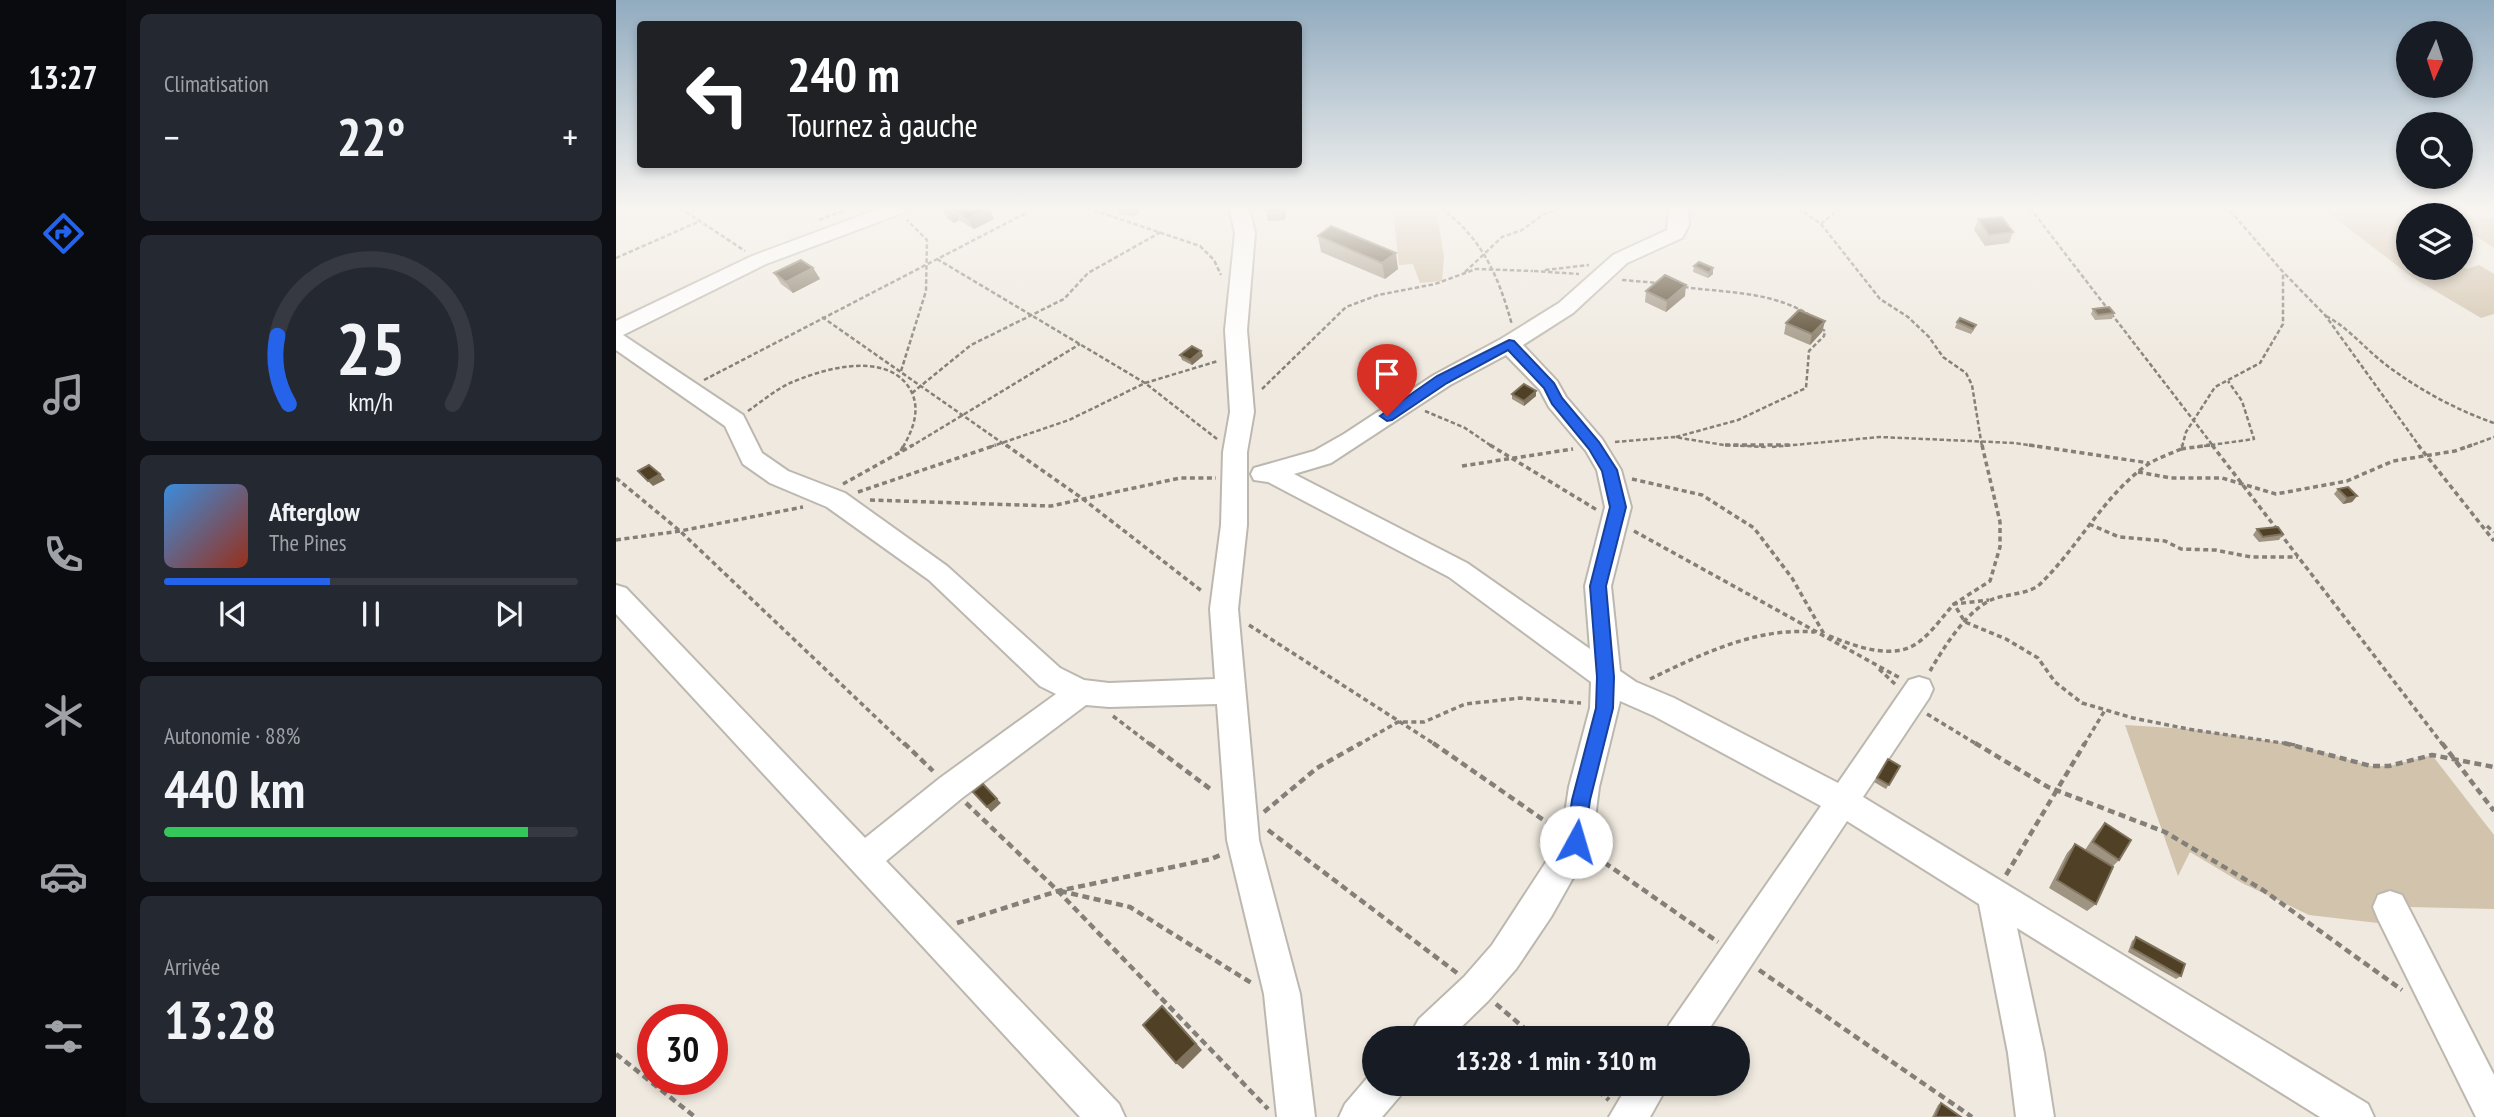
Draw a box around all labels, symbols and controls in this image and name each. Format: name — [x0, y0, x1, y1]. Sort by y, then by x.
north arrow — [2396, 21, 2473, 98]
map controls — [2396, 21, 2473, 280]
text: 240 m — [787, 42, 900, 106]
icon: left — [672, 49, 763, 140]
text: 13:27 — [28, 56, 98, 98]
text: Climatisation — [164, 69, 269, 98]
text: 22° — [337, 103, 405, 170]
text: Tournez à gauche — [787, 104, 978, 146]
text: − — [164, 112, 180, 161]
text: + — [562, 112, 578, 161]
button: search — [2396, 112, 2473, 189]
button: layers — [2396, 203, 2473, 280]
icon: directions — [39, 209, 88, 258]
text: 25 — [336, 300, 406, 394]
pin — [1357, 344, 1417, 416]
icon: arrive — [1368, 355, 1406, 393]
icon: music — [39, 370, 88, 419]
text: km/h — [349, 386, 393, 418]
text: Afterglow — [269, 495, 360, 528]
text: The Pines — [269, 528, 347, 557]
icon: phone — [39, 530, 88, 579]
icon: previous — [214, 595, 252, 633]
icon: pause — [352, 595, 390, 633]
icon: next — [490, 595, 528, 633]
icon: climate — [39, 691, 88, 740]
text: Autonomie · 88% — [164, 721, 300, 750]
text: 440 km — [164, 755, 305, 822]
position arrow — [1539, 805, 1613, 879]
icon: car — [39, 852, 88, 901]
text: Arrivée — [164, 952, 220, 981]
text: 13:28 — [164, 986, 276, 1053]
speed limit sign: 30 — [637, 1004, 728, 1095]
icon: filters — [39, 1012, 88, 1061]
text: 13:28 · 1 min · 310 m — [1456, 1044, 1656, 1077]

